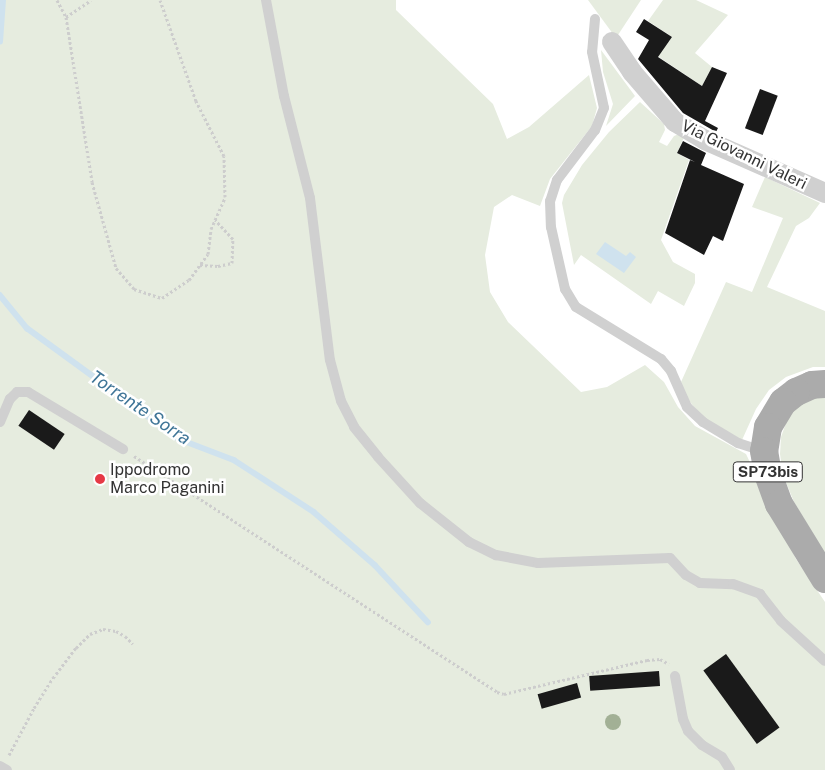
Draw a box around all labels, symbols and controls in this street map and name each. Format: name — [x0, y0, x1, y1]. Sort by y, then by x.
street label: Via Giovanni Valeri — [678, 116, 810, 194]
water label: Torrente Sorra — [86, 366, 194, 450]
place label: Ippodromo Marco Paganini — [110, 460, 225, 498]
road number: SP73bis — [732, 460, 804, 484]
marker: Ippodromo Marco Paganini — [94, 473, 106, 485]

